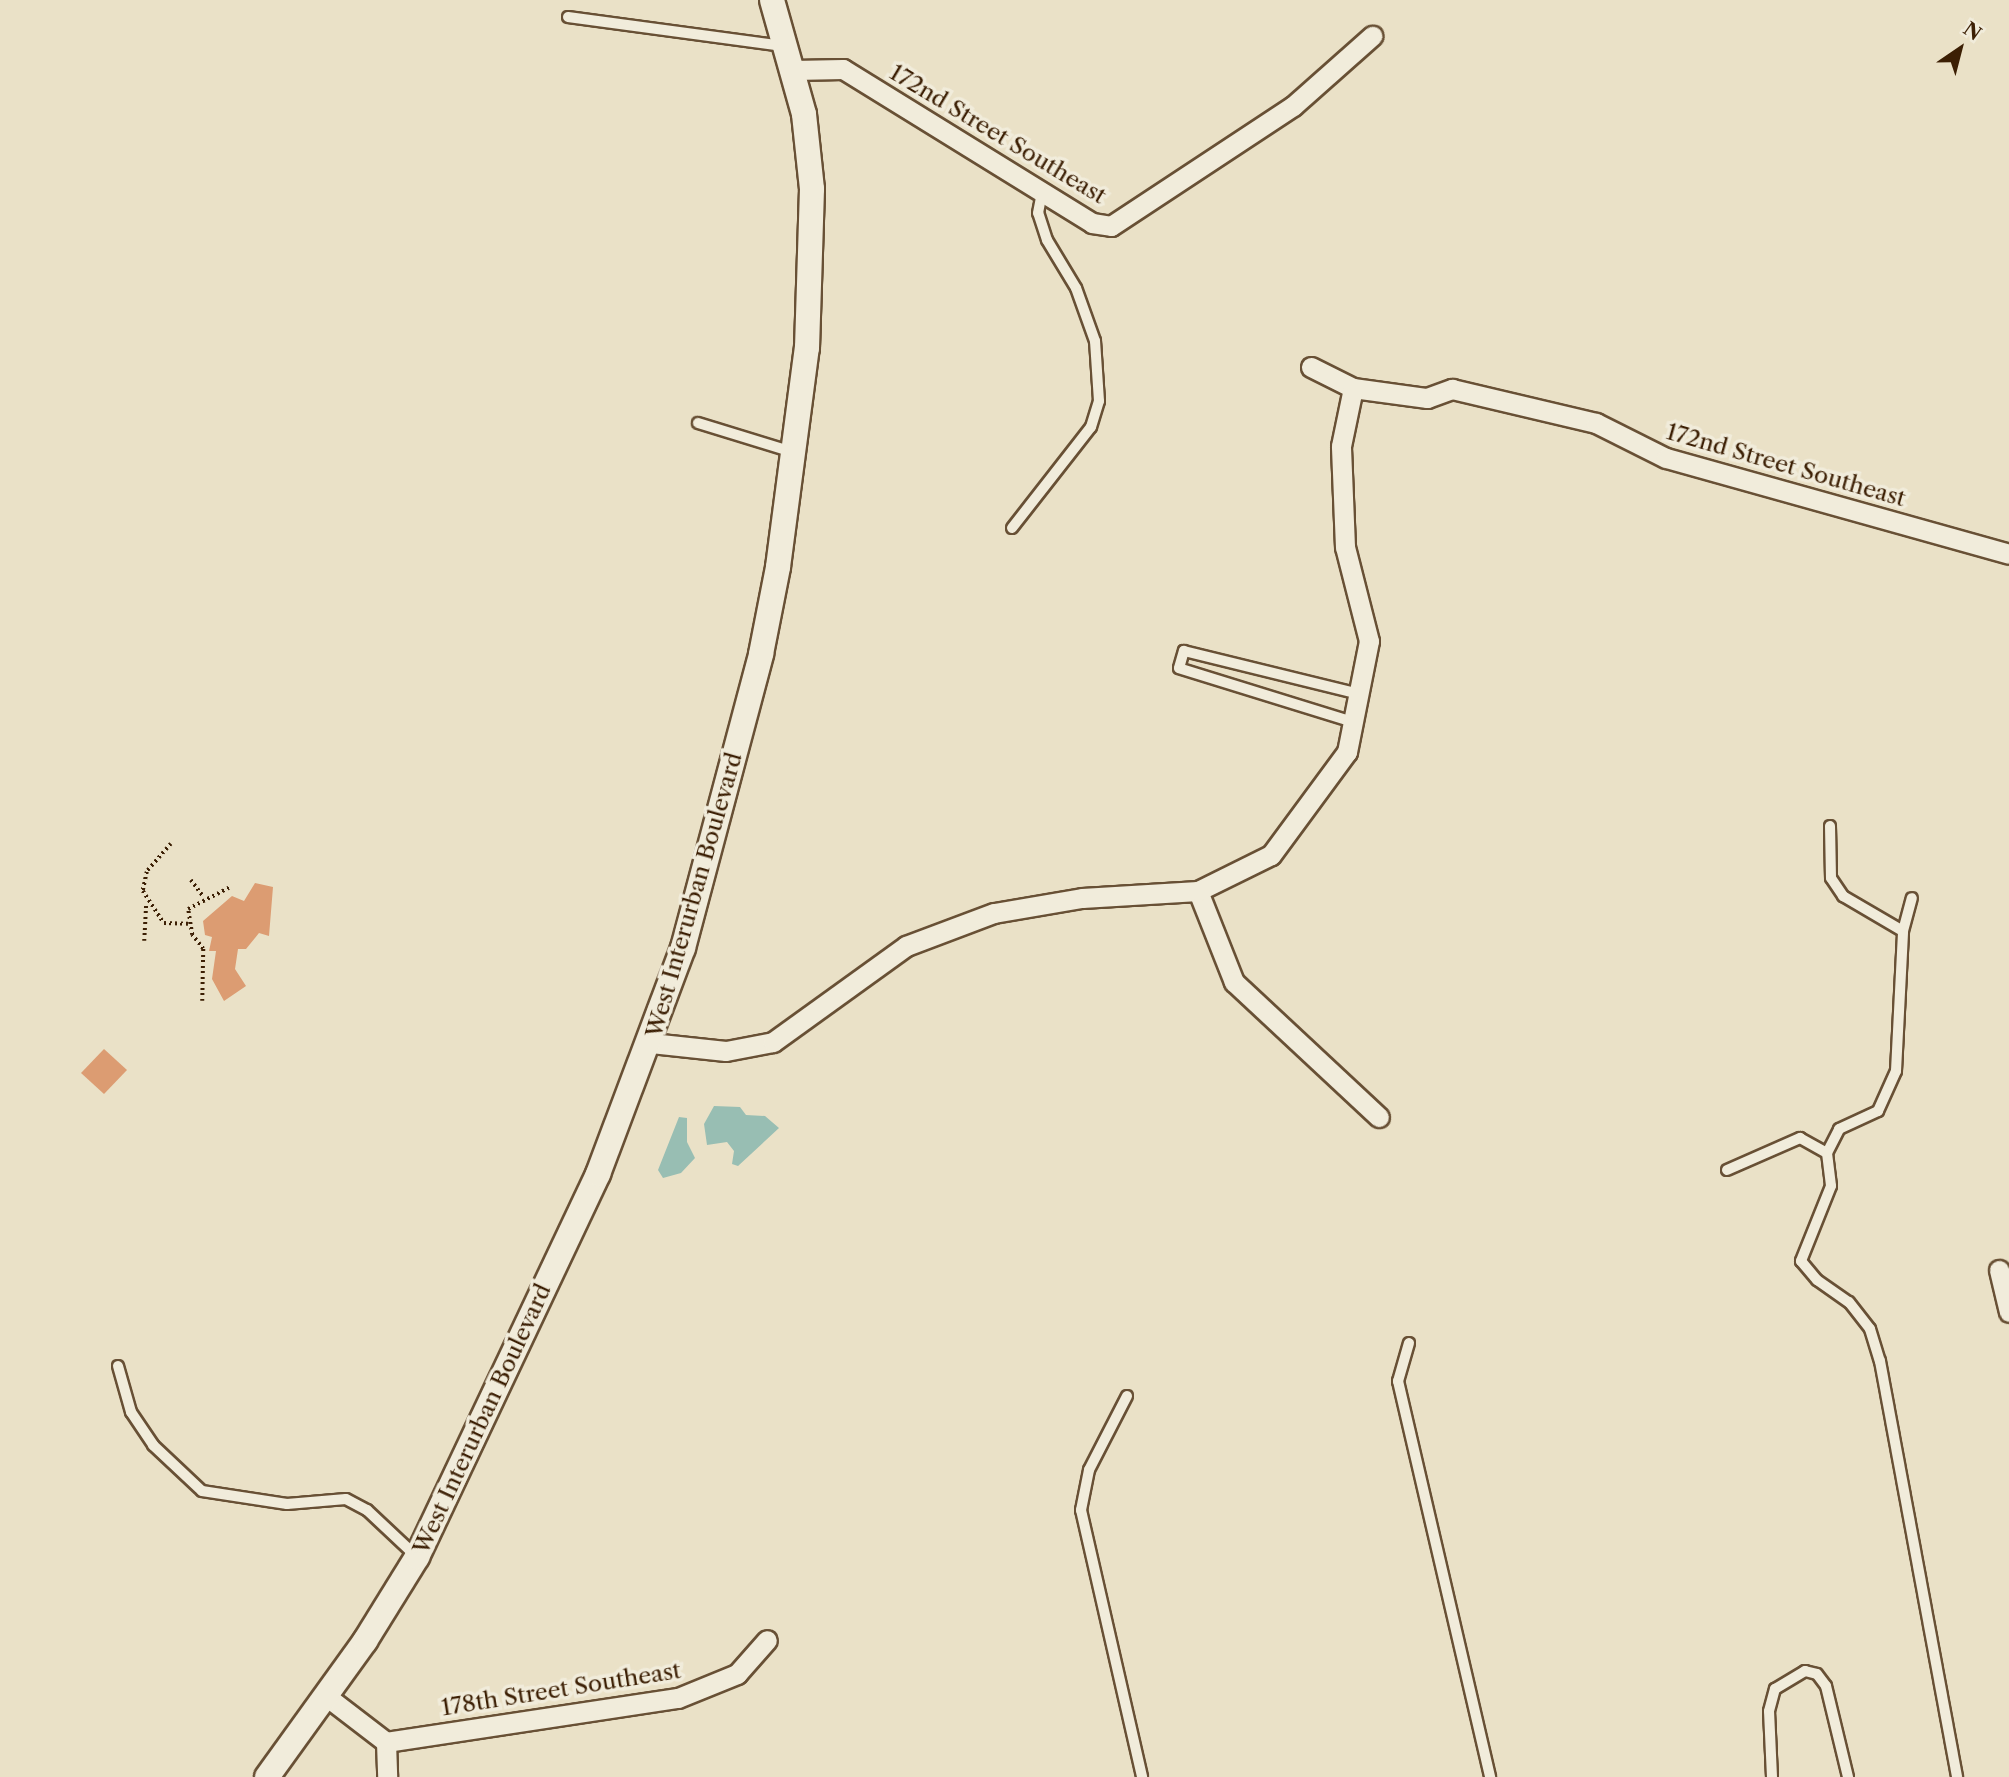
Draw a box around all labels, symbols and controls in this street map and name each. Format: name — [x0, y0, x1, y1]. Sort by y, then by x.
north arrow — [1925, 14, 1995, 84]
text: N — [1959, 17, 1986, 46]
street label: 172nd Street Southeast — [885, 58, 1111, 210]
street label: 172nd Street Southeast — [1663, 418, 1909, 512]
street label: West Interurban Boulevard — [640, 749, 748, 1041]
street label: West Interurban Boulevard — [407, 1279, 557, 1559]
street label: 178th Street Southeast — [439, 1656, 683, 1722]

